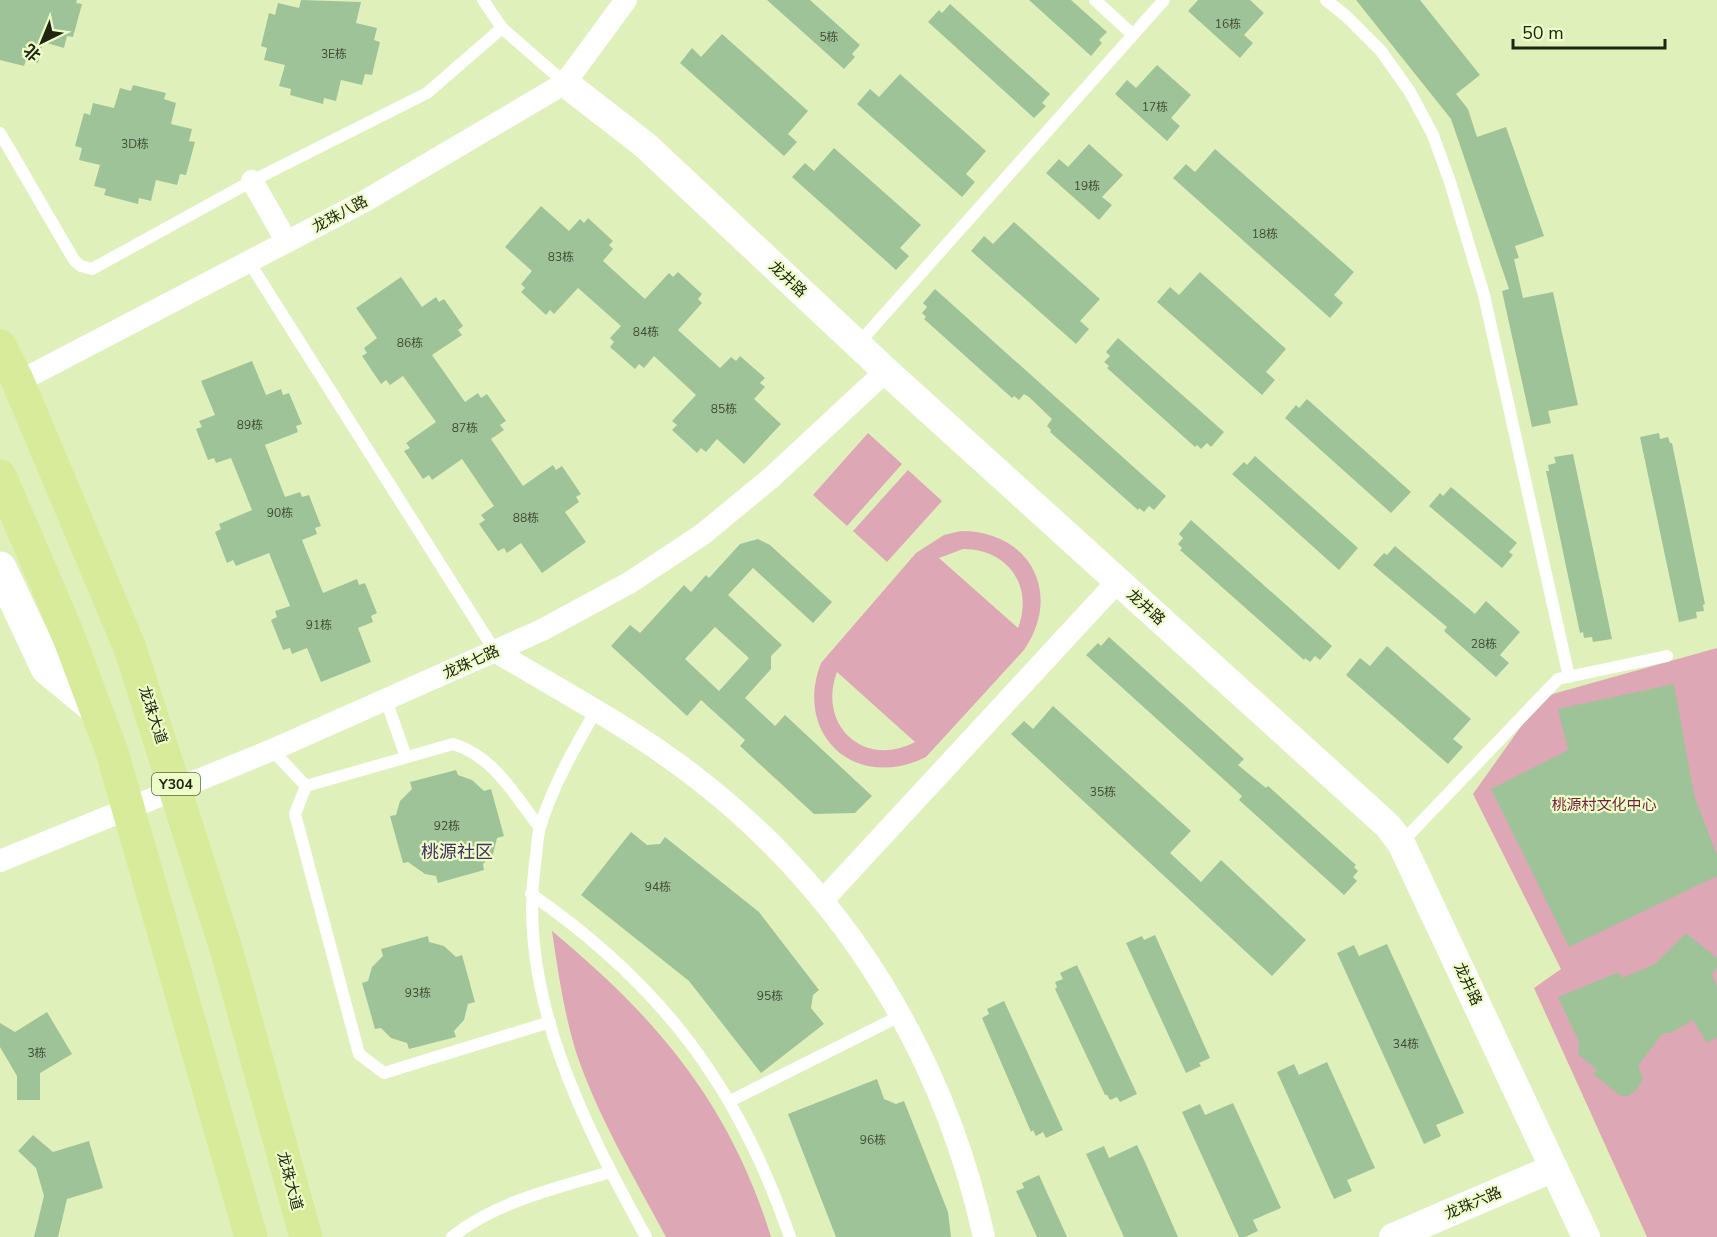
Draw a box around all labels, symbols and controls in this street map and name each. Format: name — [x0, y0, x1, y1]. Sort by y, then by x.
north arrow — [12, 12, 72, 72]
scale bar — [1513, 12, 1664, 50]
house number: 16栋 — [1215, 16, 1241, 32]
text: 50 m — [1522, 21, 1564, 45]
house number: 5栋 — [819, 29, 839, 45]
text: 北 — [19, 39, 46, 66]
house number: 3E栋 — [321, 46, 347, 62]
house number: 17栋 — [1142, 99, 1168, 115]
house number: 3D栋 — [121, 136, 149, 152]
house number: 19栋 — [1074, 178, 1100, 194]
street label: 龙珠八路 — [309, 191, 371, 237]
house number: 18栋 — [1252, 226, 1278, 242]
house number: 83栋 — [548, 249, 574, 265]
street label: 龙井路 — [765, 256, 811, 302]
house number: 84栋 — [633, 324, 659, 340]
house number: 86栋 — [397, 335, 423, 351]
house number: 85栋 — [711, 401, 737, 417]
house number: 89栋 — [237, 417, 263, 433]
house number: 87栋 — [452, 420, 478, 436]
house number: 90栋 — [267, 505, 293, 521]
house number: 88栋 — [513, 510, 539, 526]
street label: 龙井路 — [1123, 585, 1169, 629]
house number: 91栋 — [306, 617, 332, 633]
house number: 28栋 — [1471, 636, 1497, 652]
street label: 龙珠七路 — [440, 641, 502, 683]
street label: 龙珠大道 — [134, 683, 172, 747]
road number: Y304 — [152, 773, 200, 795]
house number: 35栋 — [1090, 784, 1116, 800]
park label: 桃源村文化中心 — [1551, 795, 1657, 815]
house number: 92栋 — [434, 818, 460, 834]
district label: 桃源社区 — [421, 840, 493, 864]
house number: 94栋 — [645, 879, 671, 895]
street label: 龙井路 — [1449, 959, 1487, 1009]
house number: 93栋 — [405, 985, 431, 1001]
house number: 95栋 — [757, 988, 783, 1004]
house number: 34栋 — [1393, 1036, 1419, 1052]
house number: 3栋 — [27, 1045, 47, 1061]
house number: 96栋 — [860, 1132, 886, 1148]
street label: 龙珠大道 — [273, 1149, 307, 1213]
street label: 龙珠六路 — [1441, 1182, 1505, 1224]

